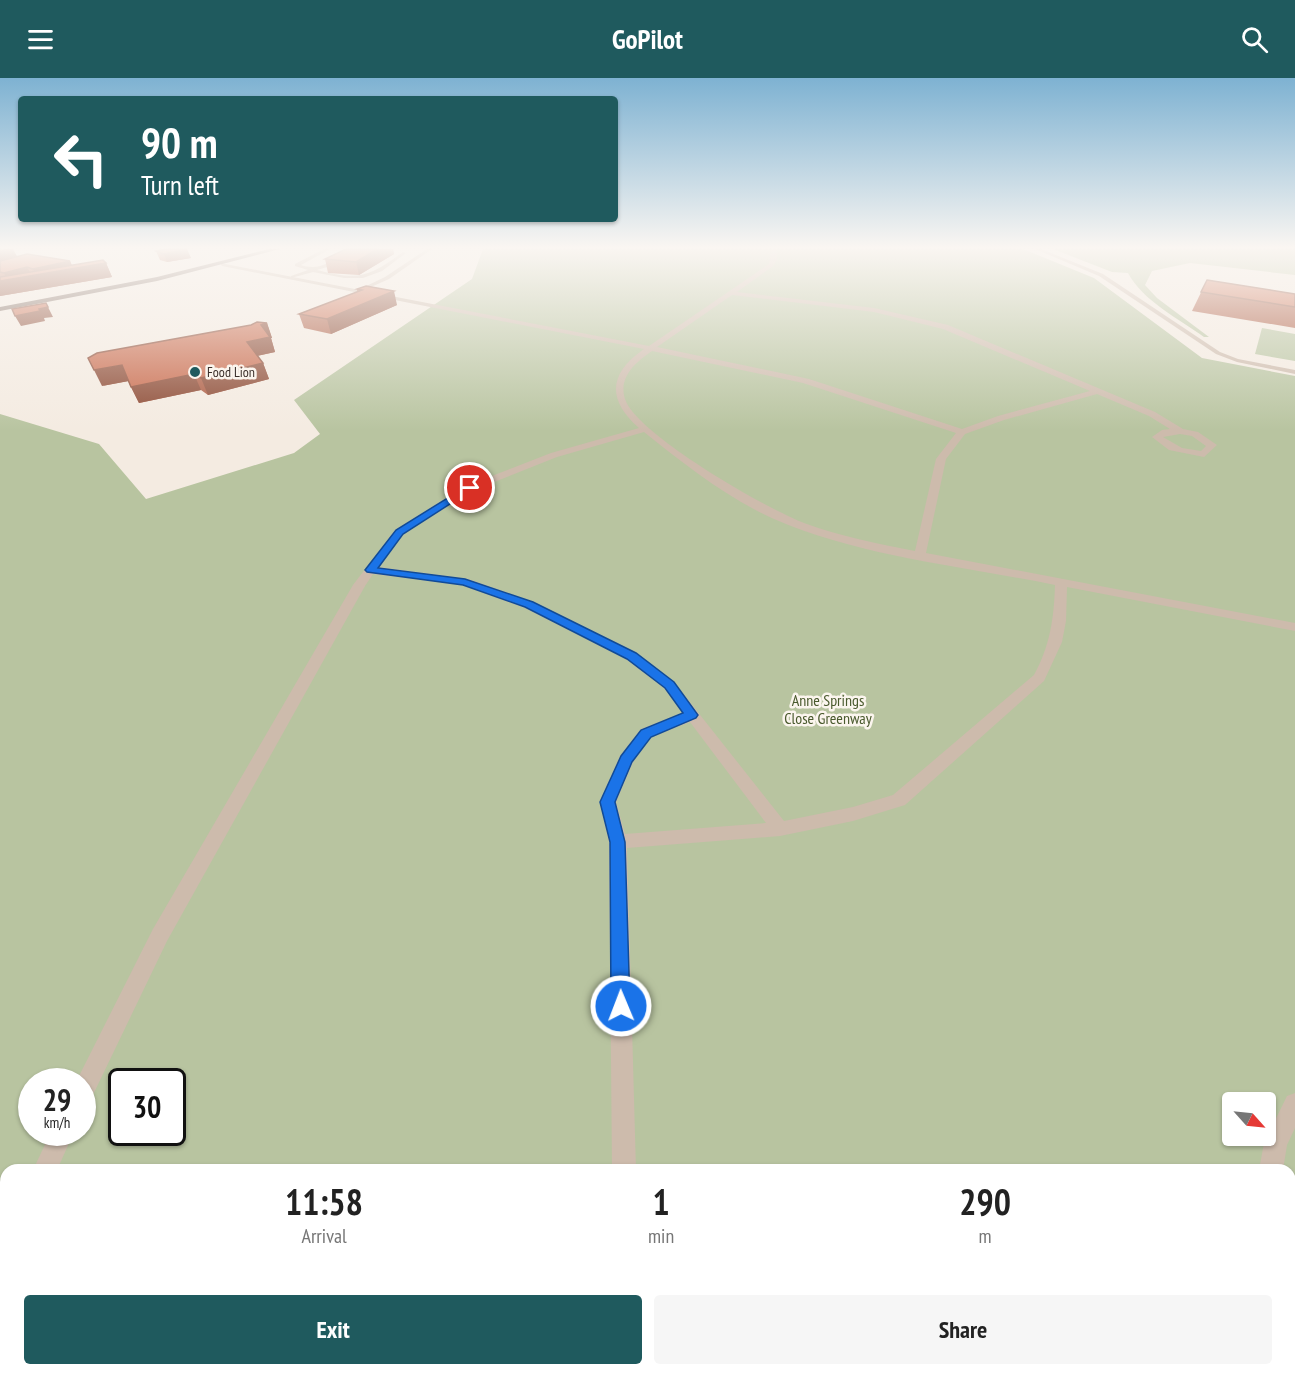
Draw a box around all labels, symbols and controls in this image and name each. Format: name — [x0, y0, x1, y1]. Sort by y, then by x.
text: GoPilot — [612, 22, 683, 56]
icon: menu — [24, 23, 57, 56]
icon: search — [1238, 23, 1271, 56]
text: 90 m — [141, 115, 218, 170]
icon: left — [42, 120, 120, 198]
text: Turn left — [141, 168, 219, 202]
place label: Food Lion — [207, 363, 255, 381]
marker: Food Lion — [188, 365, 202, 379]
pin — [444, 462, 495, 513]
icon: arrive — [453, 471, 486, 504]
park label: Anne Springs Close Greenway — [784, 690, 872, 728]
position arrow — [589, 974, 653, 1038]
speed limit sign: 30 — [108, 1068, 186, 1146]
text: 29 — [43, 1080, 71, 1119]
north arrow — [1222, 1092, 1276, 1146]
map controls — [1222, 1092, 1276, 1146]
text: km/h — [44, 1113, 70, 1132]
text: 11:58 — [285, 1178, 363, 1225]
text: 1 — [652, 1178, 670, 1225]
text: 290 — [959, 1178, 1011, 1225]
text: Arrival — [301, 1223, 347, 1249]
text: min — [648, 1223, 674, 1249]
text: m — [979, 1223, 992, 1249]
button: Exit — [24, 1295, 642, 1364]
button: Share — [654, 1295, 1272, 1364]

